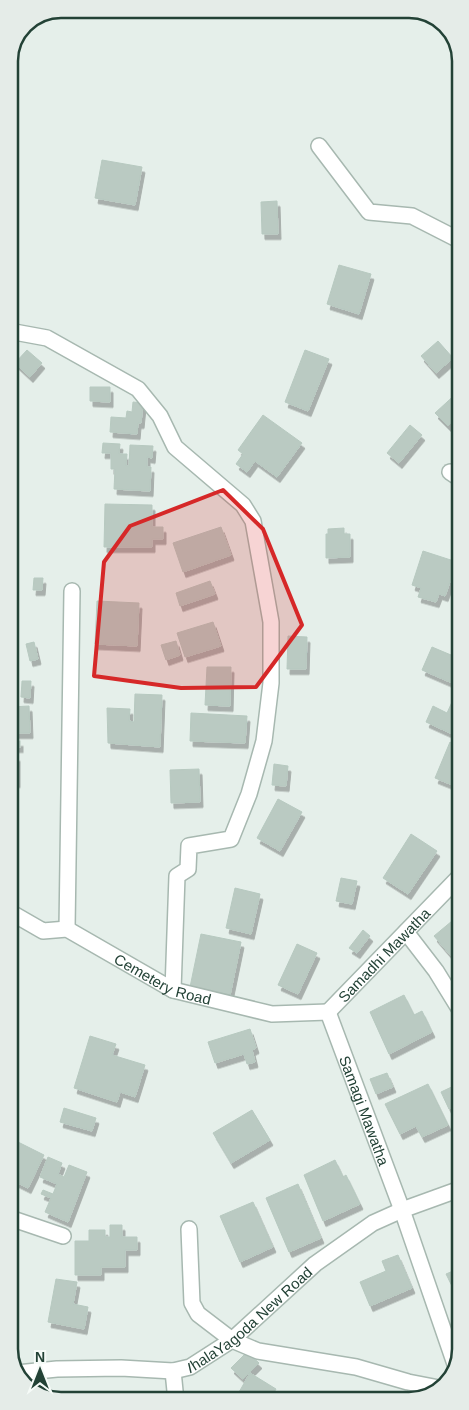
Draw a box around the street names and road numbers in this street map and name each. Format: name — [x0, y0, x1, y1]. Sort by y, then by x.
street label: Samadhi Mawatha — [334, 904, 434, 1005]
street label: Cemetery Road — [112, 950, 213, 1007]
street label: Samagi Mawatha — [337, 1053, 393, 1168]
street label: IhalaYagoda New Road — [186, 1263, 315, 1376]

